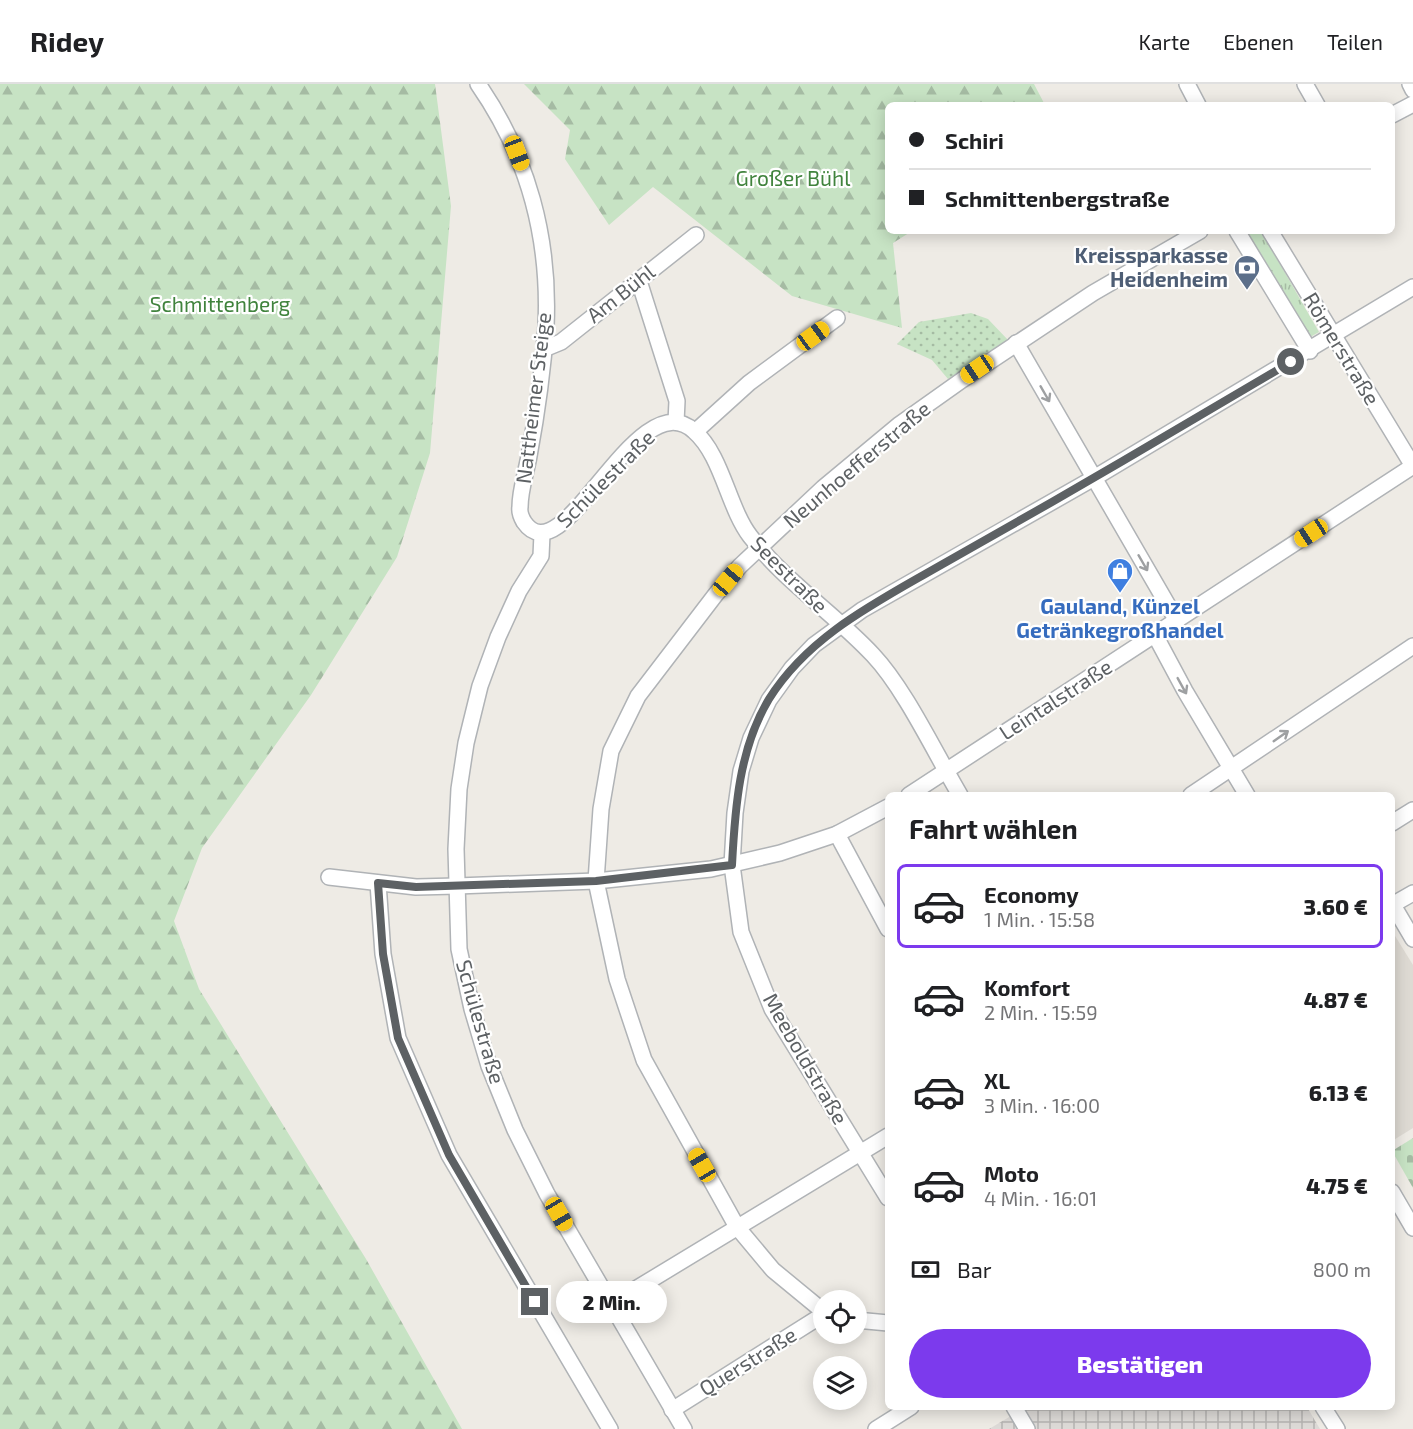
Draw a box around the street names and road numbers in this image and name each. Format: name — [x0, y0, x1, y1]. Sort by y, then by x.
street label: Am Bühl — [581, 258, 660, 327]
street label: Römerstraße — [1299, 287, 1386, 409]
street label: Nattheimer Steige — [510, 311, 555, 485]
street label: Neunhoefferstraße — [777, 395, 935, 533]
street label: Schülestraße — [551, 424, 659, 532]
street label: Seestraße — [746, 530, 834, 618]
street label: Leintalstraße — [994, 653, 1116, 744]
street label: Schülestraße — [452, 957, 511, 1086]
street label: Meeboldstraße — [759, 988, 854, 1128]
street label: Querstraße — [694, 1321, 801, 1401]

